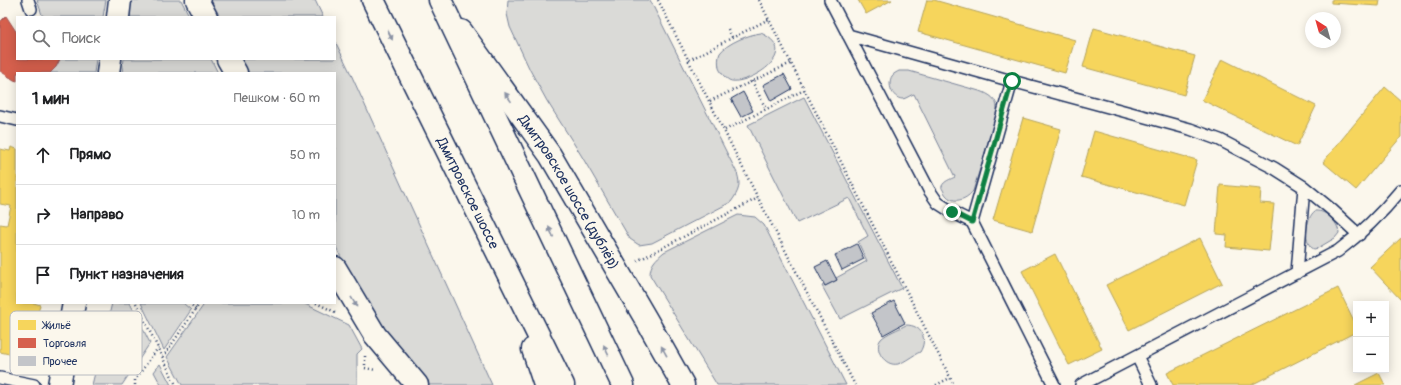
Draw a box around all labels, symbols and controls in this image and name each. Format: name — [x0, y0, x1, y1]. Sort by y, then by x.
north arrow — [1305, 12, 1341, 48]
search box — [16, 16, 336, 60]
icon: search — [30, 27, 52, 49]
text: Поиск — [62, 29, 101, 48]
one-way arrow — [387, 29, 393, 41]
route start — [1003, 72, 1021, 90]
text: 1 мин — [32, 88, 70, 109]
text: Пешком · 60 m — [234, 90, 320, 106]
one-way arrow — [504, 92, 512, 103]
street label: Дмитровское шоссе (дублёр) — [514, 110, 623, 272]
street label: Дмитровское шоссе — [433, 133, 502, 252]
icon: ahead — [32, 144, 54, 166]
text: Прямо — [70, 145, 111, 164]
text: 50 m — [290, 147, 320, 163]
route end — [943, 203, 961, 221]
icon: right — [32, 204, 54, 226]
text: Направо — [70, 205, 124, 224]
text: 10 m — [292, 207, 320, 223]
one-way arrow — [548, 227, 554, 238]
icon: arrive — [32, 264, 54, 286]
text: Пункт назначения — [70, 265, 184, 284]
one-way arrow — [351, 296, 358, 308]
map controls — [1353, 301, 1389, 373]
button: + — [1353, 301, 1389, 337]
legend — [10, 311, 142, 375]
text: Жильё — [41, 319, 71, 332]
text: Торговля — [43, 337, 86, 350]
button: − — [1353, 337, 1389, 373]
one-way arrow — [603, 344, 609, 355]
one-way arrow — [661, 345, 668, 357]
text: Прочее — [43, 355, 78, 368]

